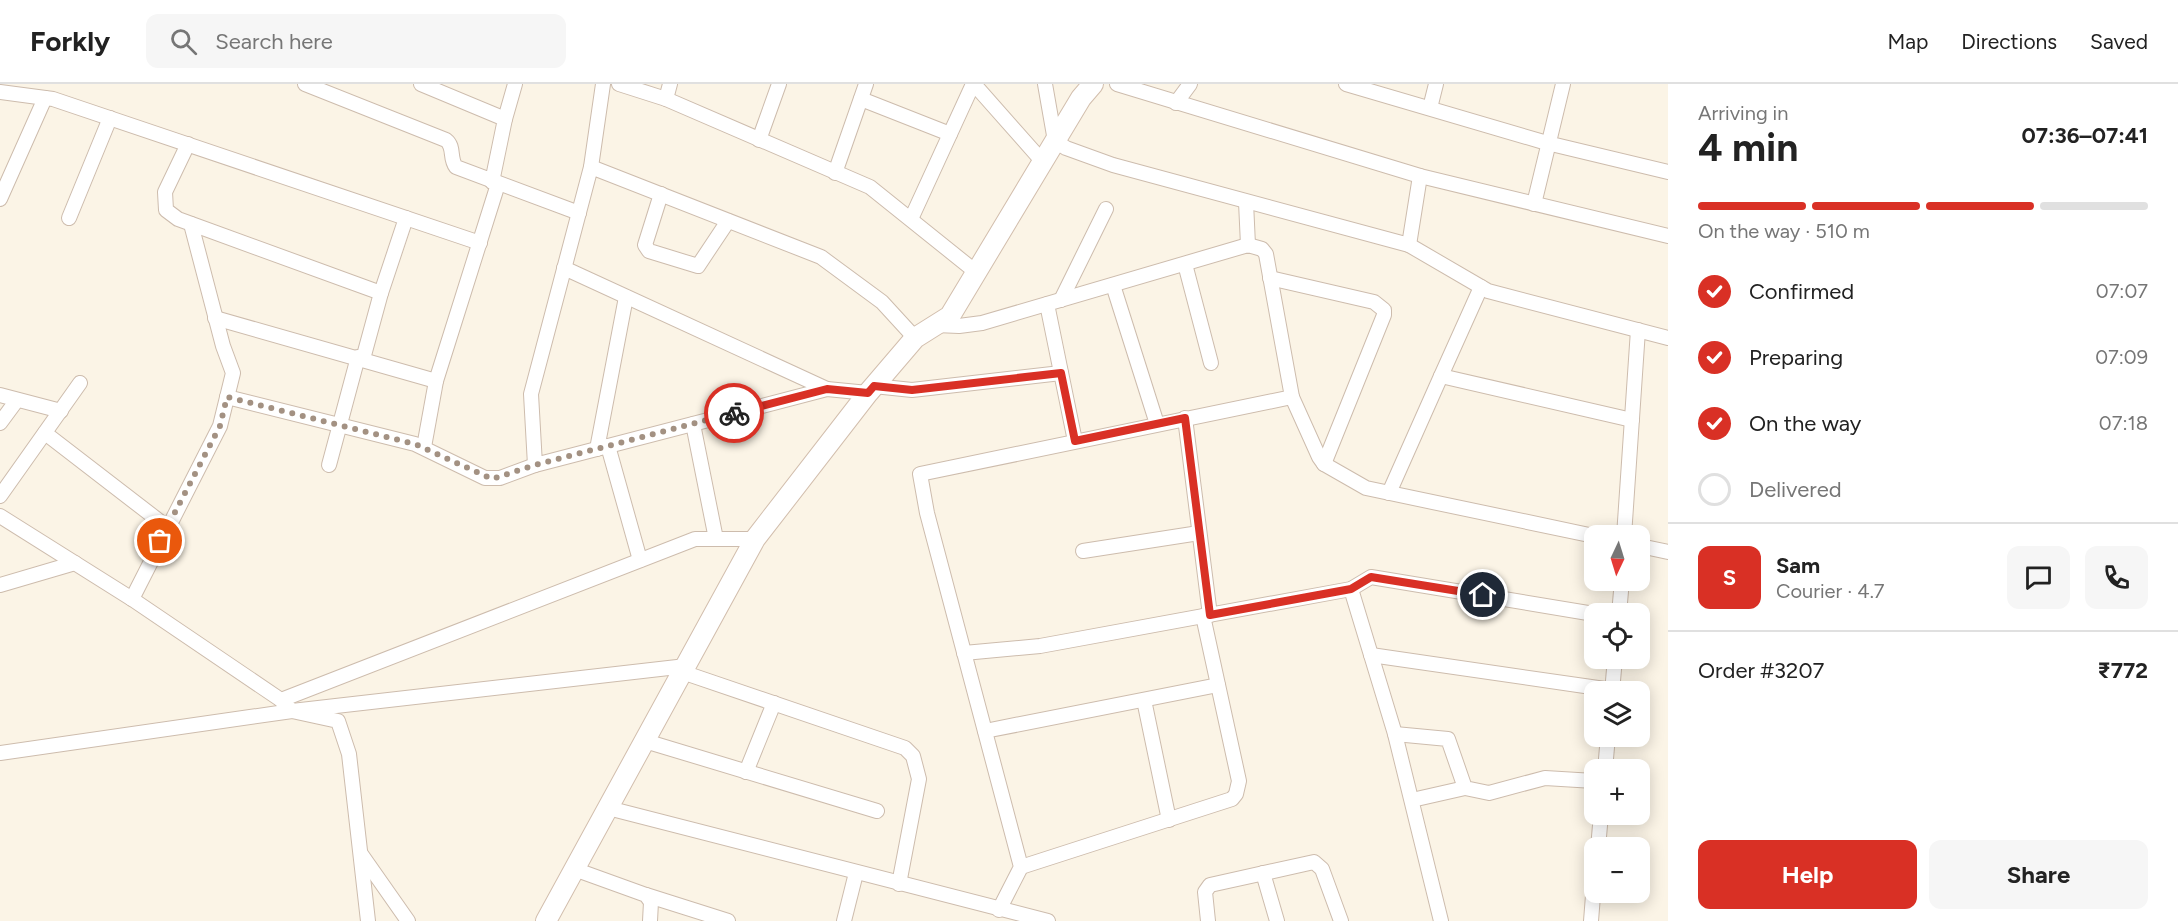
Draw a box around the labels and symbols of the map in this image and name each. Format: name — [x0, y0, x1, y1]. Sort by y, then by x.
courier — [704, 383, 764, 443]
pin — [134, 515, 185, 566]
north arrow — [1584, 525, 1650, 591]
pin — [1457, 569, 1508, 620]

